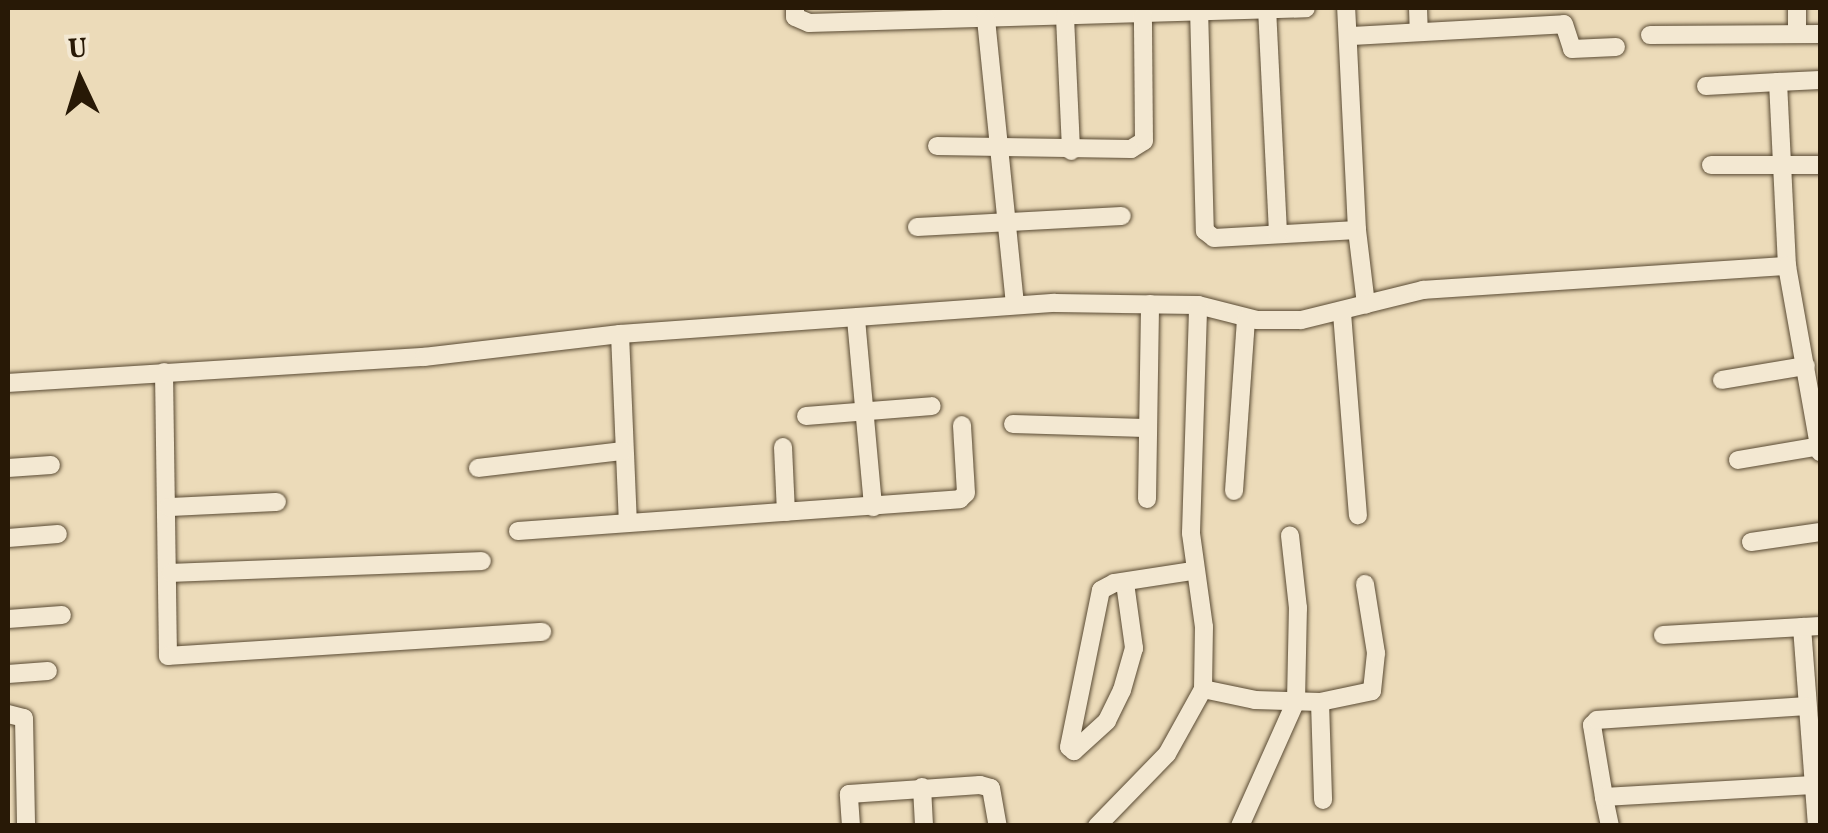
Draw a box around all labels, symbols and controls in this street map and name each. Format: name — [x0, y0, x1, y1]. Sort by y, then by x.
text: U — [67, 29, 89, 70]
north arrow — [30, 30, 130, 130]

